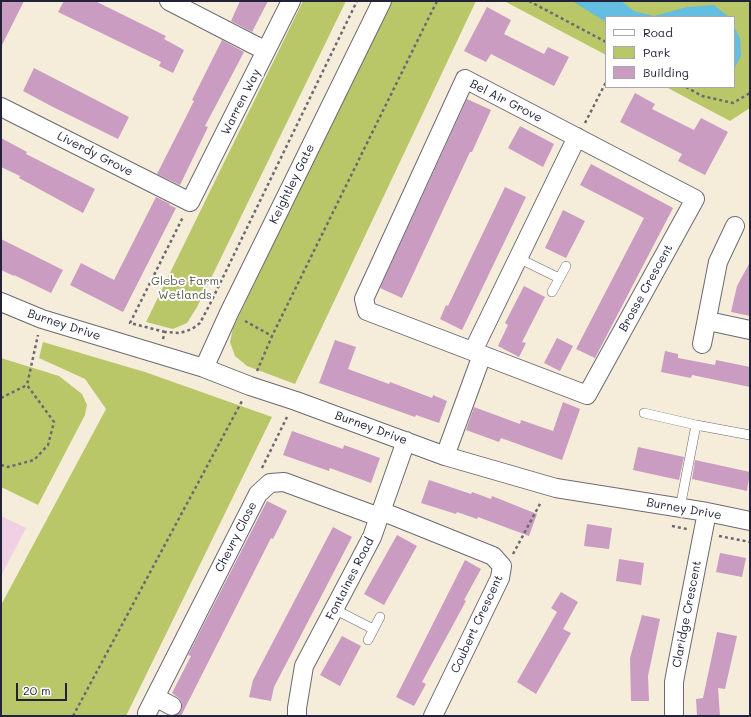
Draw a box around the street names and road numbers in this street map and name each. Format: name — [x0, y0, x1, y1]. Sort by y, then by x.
street label: Warren Way — [218, 67, 264, 137]
street label: Bel Air Grove — [467, 77, 545, 125]
street label: Liverdy Grove — [55, 129, 135, 179]
street label: Keightley Gate — [266, 142, 318, 226]
street label: Brosse Crescent — [616, 242, 676, 334]
street label: Burney Drive — [26, 306, 102, 344]
street label: Burney Drive — [333, 408, 409, 448]
street label: Burney Drive — [645, 495, 723, 523]
street label: Chevry Close — [212, 499, 260, 575]
street label: Fontaines Road — [323, 535, 377, 623]
street label: Claridge Crescent — [670, 559, 704, 669]
street label: Coubert Crescent — [448, 573, 506, 675]

